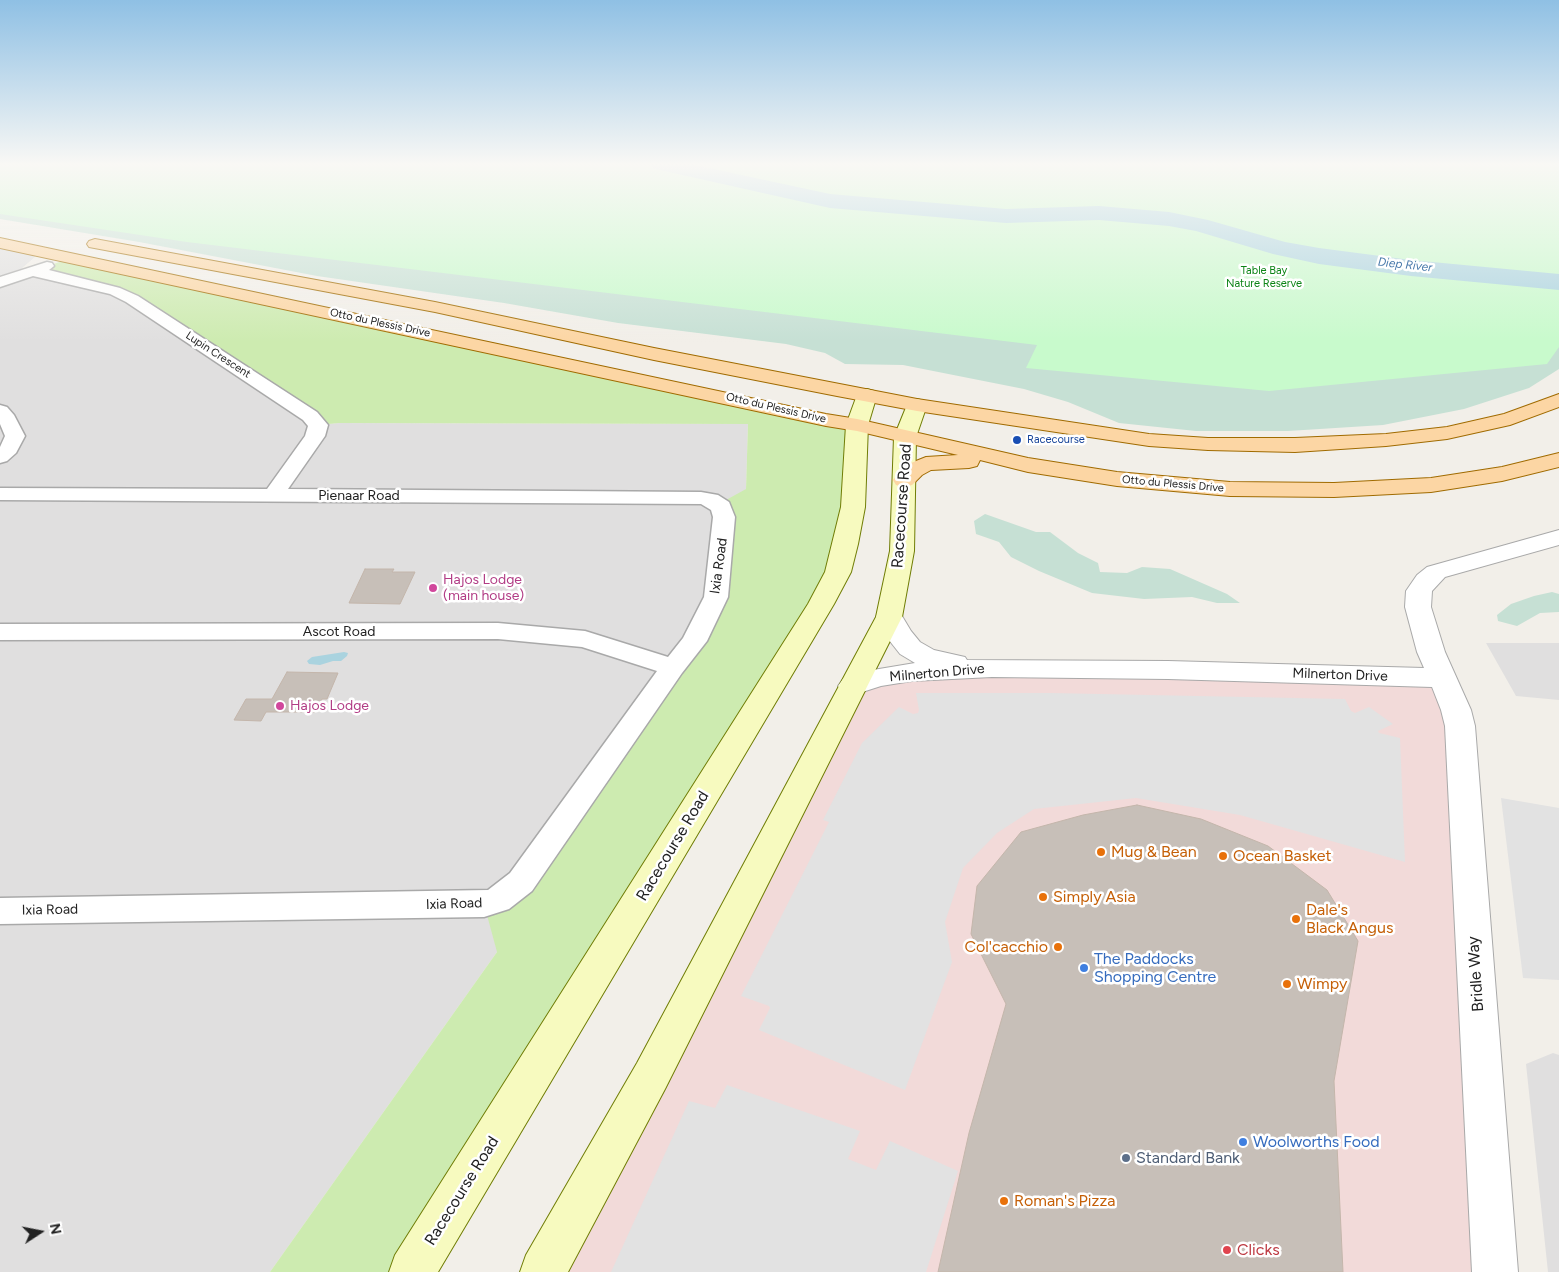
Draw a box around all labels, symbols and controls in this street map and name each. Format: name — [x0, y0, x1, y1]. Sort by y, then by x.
water label: Diep River — [1377, 255, 1433, 275]
park label: Table Bay Nature Reserve — [1226, 264, 1302, 290]
street label: Otto du Plessis Drive — [329, 306, 431, 340]
street label: Lupin Crescent — [183, 329, 253, 381]
street label: Otto du Plessis Drive — [725, 390, 827, 426]
place label: Racecourse — [1027, 433, 1085, 447]
marker: Racecourse — [1011, 434, 1023, 446]
street label: Racecourse Road — [888, 443, 916, 569]
street label: Otto du Plessis Drive — [1122, 473, 1224, 495]
street label: Pienaar Road — [318, 488, 400, 504]
street label: Ixia Road — [707, 537, 731, 595]
place label: Hajos Lodge (main house) — [443, 572, 524, 604]
marker: Hajos Lodge (main house) — [427, 582, 439, 594]
street label: Ascot Road — [303, 624, 375, 640]
street label: Milnerton Drive — [889, 660, 985, 686]
street label: Milnerton Drive — [1292, 665, 1388, 685]
place label: Hajos Lodge — [290, 698, 369, 714]
marker: Hajos Lodge — [274, 700, 286, 712]
street label: Racecourse Road — [633, 788, 713, 904]
place label: Mug & Bean — [1111, 842, 1197, 862]
marker: Mug & Bean — [1095, 846, 1107, 858]
place label: Ocean Basket — [1233, 846, 1332, 866]
marker: Ocean Basket — [1217, 850, 1229, 862]
place label: Simply Asia — [1053, 887, 1136, 907]
marker: Simply Asia — [1037, 891, 1049, 903]
street label: Ixia Road — [425, 895, 483, 913]
place label: Dale's Black Angus — [1306, 900, 1393, 938]
street label: Ixia Road — [22, 901, 78, 919]
marker: Dale's Black Angus — [1290, 913, 1302, 925]
street label: Bridle Way — [1464, 936, 1488, 1012]
place label: Col'cacchio — [964, 937, 1048, 957]
marker: Col'cacchio — [1052, 941, 1064, 953]
place label: The Paddocks Shopping Centre — [1094, 949, 1216, 987]
marker: The Paddocks Shopping Centre — [1078, 962, 1090, 974]
place label: Wimpy — [1297, 974, 1347, 994]
marker: Wimpy — [1281, 978, 1293, 990]
place label: Woolworths Food — [1253, 1132, 1380, 1152]
street label: Racecourse Road — [421, 1133, 503, 1249]
marker: Woolworths Food — [1237, 1136, 1249, 1148]
place label: Standard Bank — [1136, 1148, 1240, 1168]
marker: Standard Bank — [1120, 1152, 1132, 1164]
place label: Roman's Pizza — [1014, 1191, 1115, 1211]
marker: Roman's Pizza — [998, 1195, 1010, 1207]
north arrow — [15, 1207, 65, 1257]
text: N — [46, 1222, 65, 1236]
place label: Clicks — [1237, 1240, 1280, 1260]
marker: Clicks — [1221, 1244, 1233, 1256]

